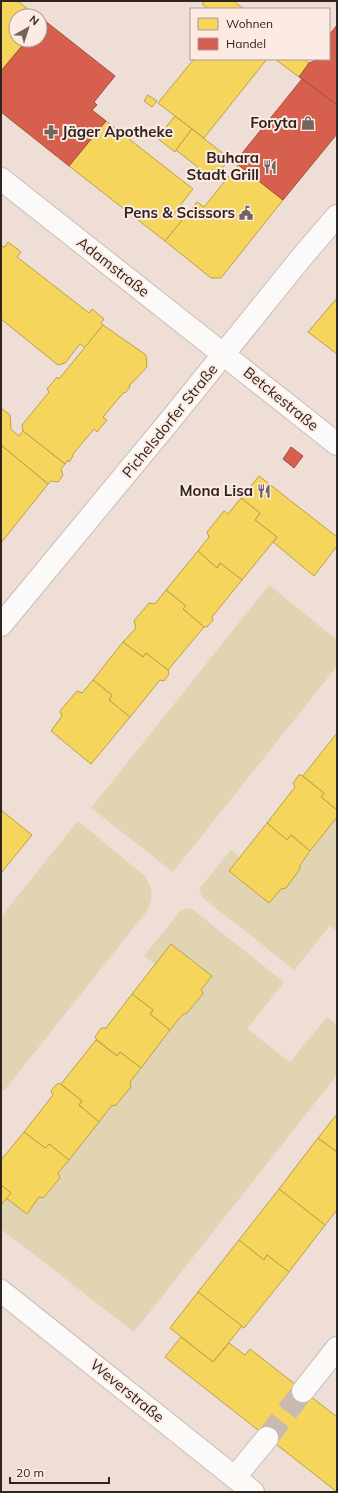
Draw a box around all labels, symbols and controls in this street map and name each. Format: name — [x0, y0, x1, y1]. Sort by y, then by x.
north arrow — [8, 8, 48, 48]
legend — [190, 8, 330, 60]
text: N — [27, 12, 42, 28]
text: Wohnen — [226, 16, 273, 31]
text: Handel — [226, 36, 266, 51]
place label: Foryta — [250, 113, 297, 132]
shop icon: Foryta — [300, 115, 316, 131]
place label: Jäger Apotheke — [62, 122, 173, 141]
pharmacy icon: Jäger Apotheke — [43, 124, 59, 140]
place label: Buhara Stadt Grill — [187, 148, 259, 184]
restaurant icon: Buhara Stadt Grill — [262, 159, 278, 175]
place label: Pens & Scissors — [124, 203, 235, 222]
public building icon: Pens & Scissors — [238, 205, 254, 221]
street label: Adamstraße — [73, 232, 153, 301]
street label: Pichelsdorfer Straße — [118, 360, 221, 482]
street label: Betckestraße — [240, 362, 323, 435]
place label: Mona Lisa — [179, 481, 253, 500]
restaurant icon: Mona Lisa — [256, 483, 272, 499]
street label: Weverstraße — [86, 1355, 168, 1426]
scale bar — [10, 1459, 109, 1485]
text: 20 m — [16, 1465, 44, 1480]

